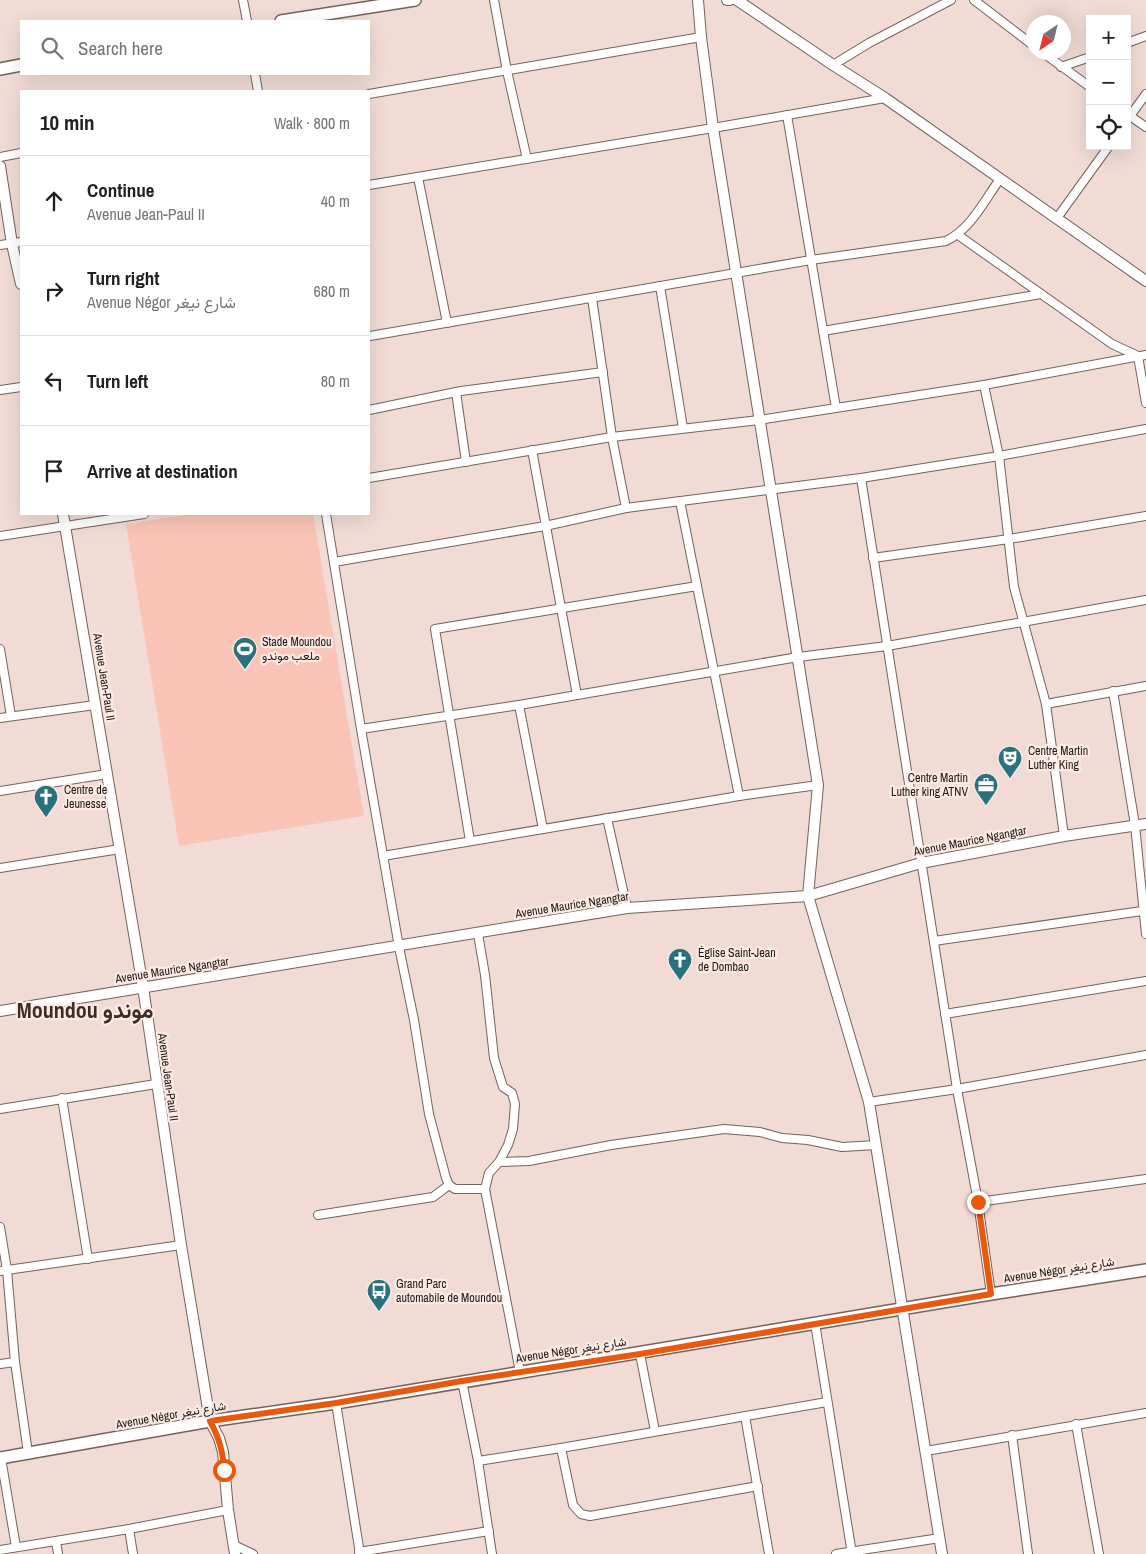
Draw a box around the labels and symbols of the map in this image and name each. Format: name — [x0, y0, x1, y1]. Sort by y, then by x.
north arrow — [1026, 15, 1071, 60]
street label: Avenue Jean-Paul II — [89, 631, 119, 722]
place label: Stade Moundou ملعب موندو — [262, 634, 331, 664]
sports icon: Stade Moundou ملعب موندو — [232, 636, 258, 670]
place label: Centre Martin Luther King — [1028, 743, 1088, 773]
theatre icon: Centre Martin Luther King — [997, 745, 1023, 779]
place label: Centre Martin Luther king ATNV — [891, 770, 968, 800]
office icon: Centre Martin Luther king ATNV — [973, 772, 999, 806]
place label: Centre de Jeunesse — [64, 782, 107, 812]
church icon: Centre de Jeunesse — [33, 784, 59, 818]
street label: Avenue Maurice Ngangtar — [911, 822, 1029, 860]
street label: Avenue Maurice Ngangtar — [513, 888, 631, 922]
place label: Église Saint-Jean de Dombao — [698, 945, 776, 975]
church icon: Église Saint-Jean de Dombao — [667, 947, 693, 981]
street label: Avenue Maurice Ngangtar — [113, 953, 231, 987]
district label: Moundou موندو — [17, 995, 153, 1025]
street label: Avenue Jean-Paul II — [154, 1031, 182, 1122]
route end — [967, 1191, 990, 1214]
street label: Avenue Négor شارع نيغر — [1002, 1253, 1116, 1288]
place label: Grand Parc automabile de Moundou — [396, 1276, 502, 1306]
bus stop icon: Grand Parc automabile de Moundou — [366, 1278, 392, 1312]
street label: Avenue Négor شارع نيغر — [514, 1333, 628, 1368]
street label: Avenue Négor شارع نيغر — [114, 1397, 228, 1434]
route start — [213, 1459, 236, 1482]

